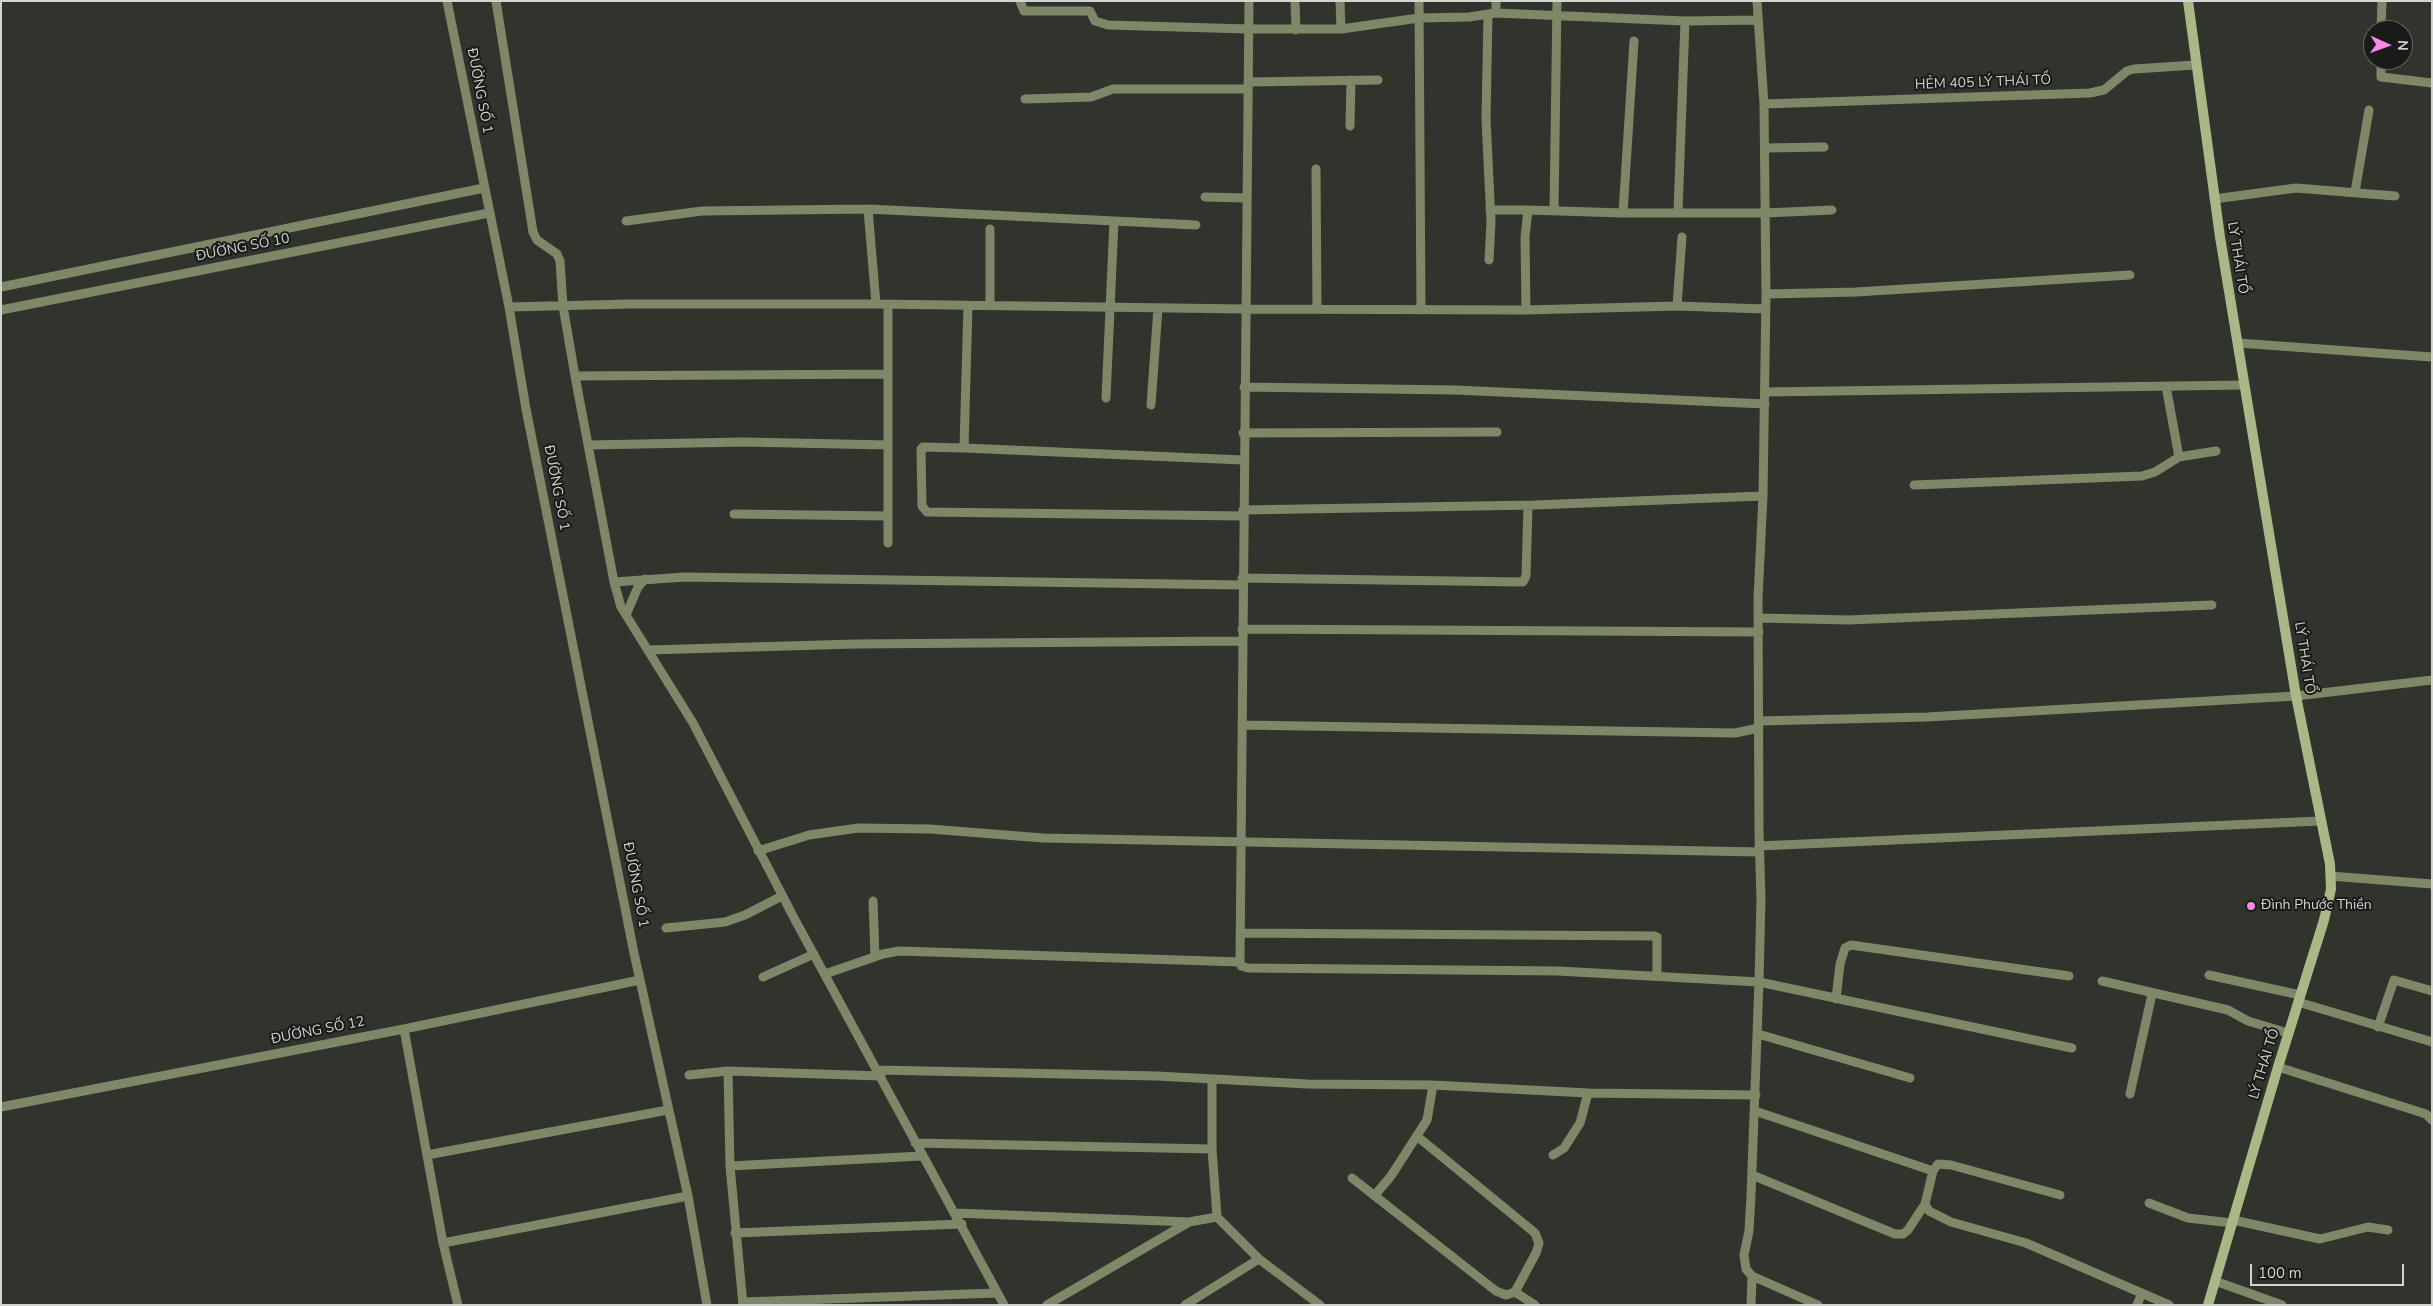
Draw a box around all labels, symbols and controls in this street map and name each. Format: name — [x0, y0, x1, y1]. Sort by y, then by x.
north arrow — [2363, 20, 2413, 70]
text: N — [2393, 40, 2412, 51]
street label: ĐƯỜNG SỐ 1 — [462, 47, 496, 135]
street label: HẺM 405 LÝ THÁI TỔ — [1915, 72, 2051, 94]
street label: LÝ THÁI TỔ — [2223, 221, 2251, 295]
street label: ĐƯỜNG SỐ 10 — [195, 231, 291, 265]
street label: ĐƯỜNG SỐ 1 — [539, 444, 573, 532]
street label: LÝ THÁI TỔ — [2290, 621, 2318, 695]
street label: ĐƯỜNG SỐ 1 — [618, 841, 652, 929]
place label: Đình Phước Thiền — [2261, 898, 2372, 914]
marker: Đình Phước Thiền — [2245, 900, 2257, 912]
street label: ĐƯỜNG SỐ 12 — [270, 1014, 366, 1048]
street label: LÝ THÁI TỔ — [2246, 1027, 2284, 1101]
scale bar — [2253, 1254, 2407, 1286]
text: 100 m — [2258, 1263, 2302, 1283]

